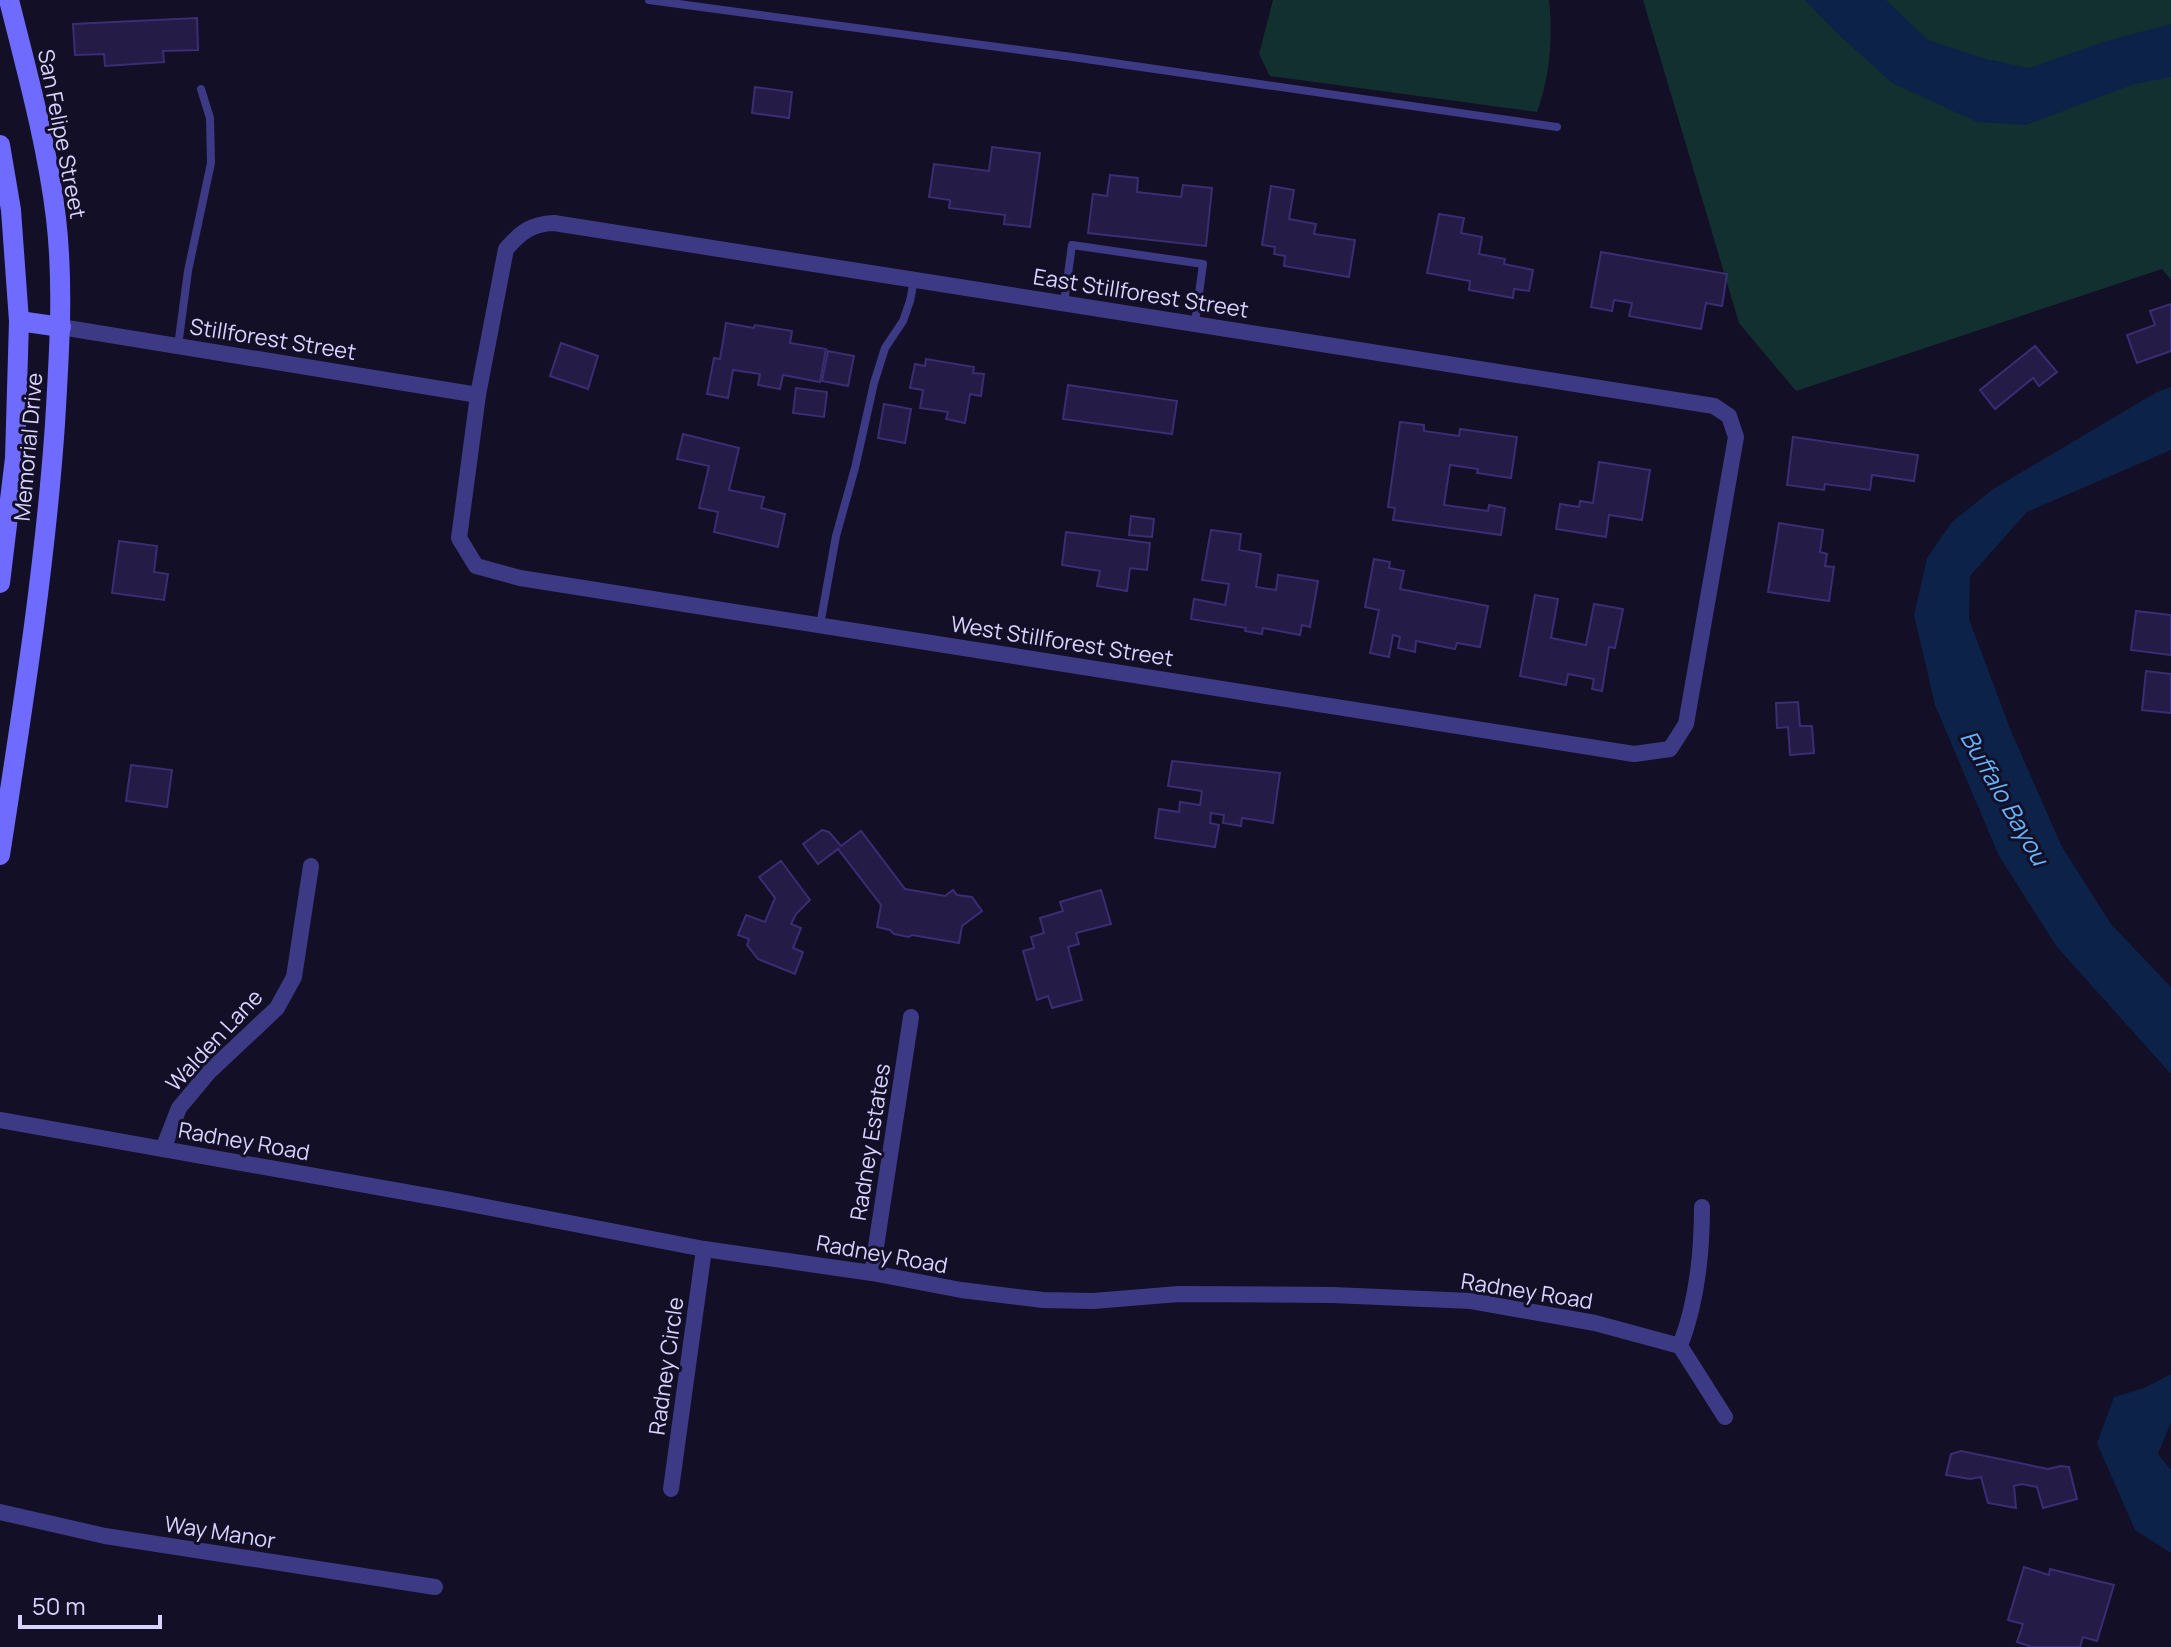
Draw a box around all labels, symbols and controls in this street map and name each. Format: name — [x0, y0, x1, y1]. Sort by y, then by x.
street label: San Felipe Street — [31, 47, 93, 221]
street label: East Stillforest Street — [1031, 261, 1251, 325]
street label: Stillforest Street — [188, 311, 359, 367]
street label: Memorial Drive — [7, 371, 49, 522]
street label: West Stillforest Street — [949, 609, 1176, 673]
water label: Buffalo Bayou — [1953, 724, 2058, 872]
street label: Walden Lane — [159, 982, 269, 1098]
street label: Radney Estates — [843, 1061, 897, 1223]
street label: Radney Road — [176, 1115, 312, 1167]
street label: Radney Road — [814, 1228, 950, 1280]
street label: Radney Road — [1459, 1266, 1595, 1316]
street label: Radney Circle — [641, 1295, 691, 1437]
street label: Way Manor — [162, 1508, 278, 1556]
scale bar — [20, 1579, 160, 1629]
text: 50 m — [32, 1589, 86, 1622]

